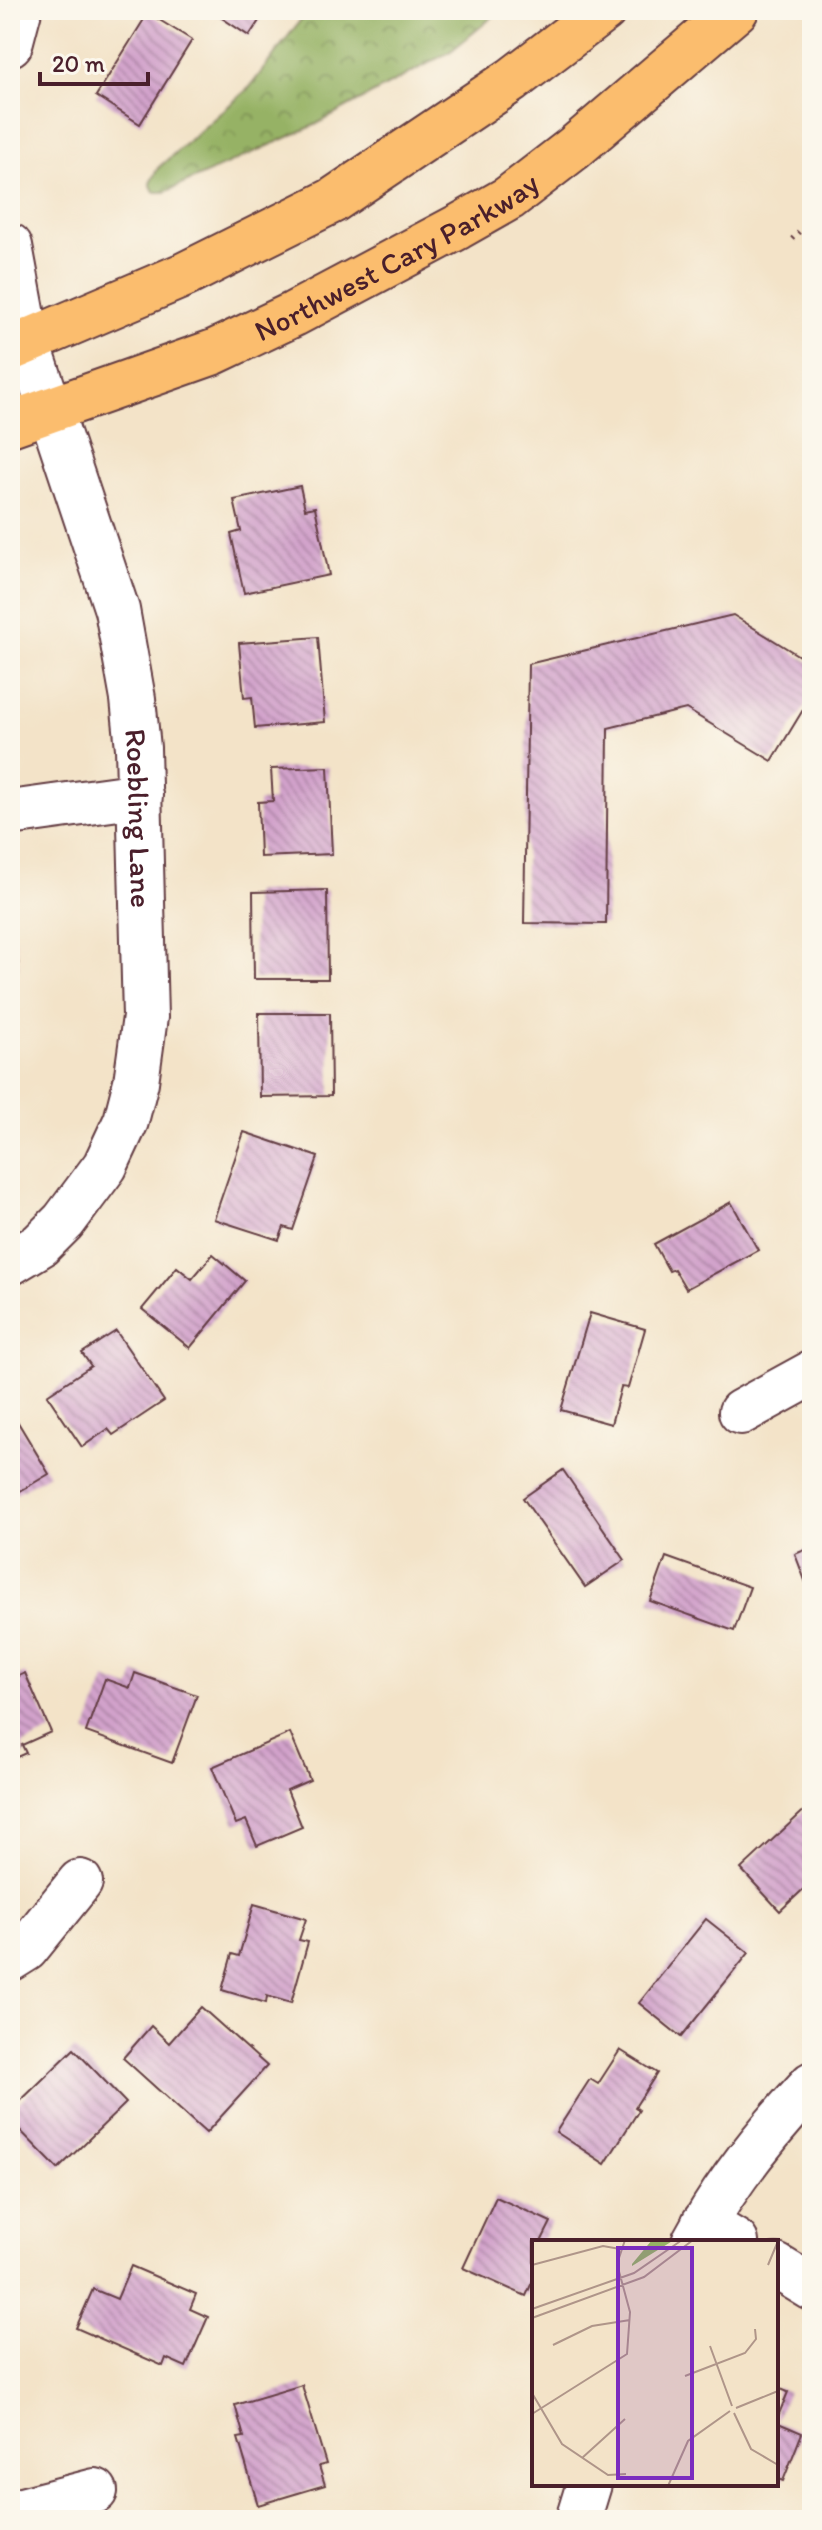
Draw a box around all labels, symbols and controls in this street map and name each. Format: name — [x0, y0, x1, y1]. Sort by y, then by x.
scale bar — [40, 36, 148, 86]
text: 20 m — [52, 49, 105, 78]
street label: Northwest Cary Parkway — [248, 164, 546, 349]
street label: Roebling Lane — [118, 727, 161, 908]
inset map — [532, 2240, 778, 2486]

